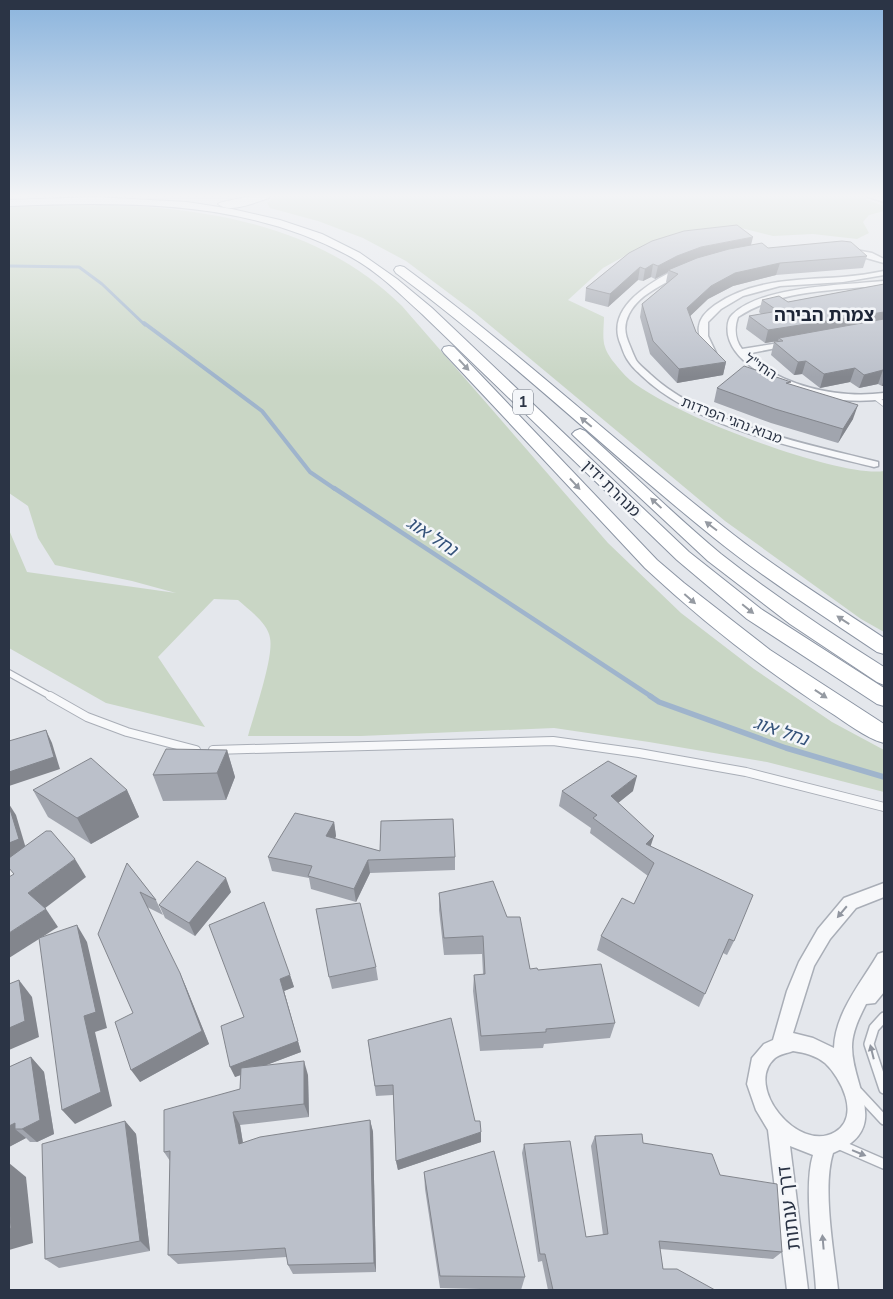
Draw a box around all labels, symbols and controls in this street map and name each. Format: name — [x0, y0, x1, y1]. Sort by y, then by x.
district label: צמרת הבירה — [774, 303, 874, 327]
street label: החי"ל — [741, 349, 781, 384]
one-way arrow — [458, 359, 470, 371]
road number: 1 — [513, 390, 533, 414]
street label: מבוא נהגי הפרדות — [679, 393, 785, 448]
one-way arrow — [580, 416, 593, 427]
street label: מנהרת ידין — [577, 455, 645, 522]
one-way arrow — [569, 477, 581, 489]
one-way arrow — [650, 498, 663, 509]
water label: נחל אוג — [402, 511, 463, 562]
one-way arrow — [704, 521, 718, 531]
one-way arrow — [683, 593, 695, 605]
one-way arrow — [741, 603, 754, 614]
one-way arrow — [837, 615, 850, 625]
one-way arrow — [815, 689, 828, 699]
water label: נחל אוג — [750, 710, 813, 752]
one-way arrow — [836, 906, 848, 918]
one-way arrow — [868, 1044, 876, 1059]
one-way arrow — [852, 1150, 867, 1158]
street label: דרך ענתות — [771, 1164, 807, 1252]
one-way arrow — [819, 1233, 827, 1249]

